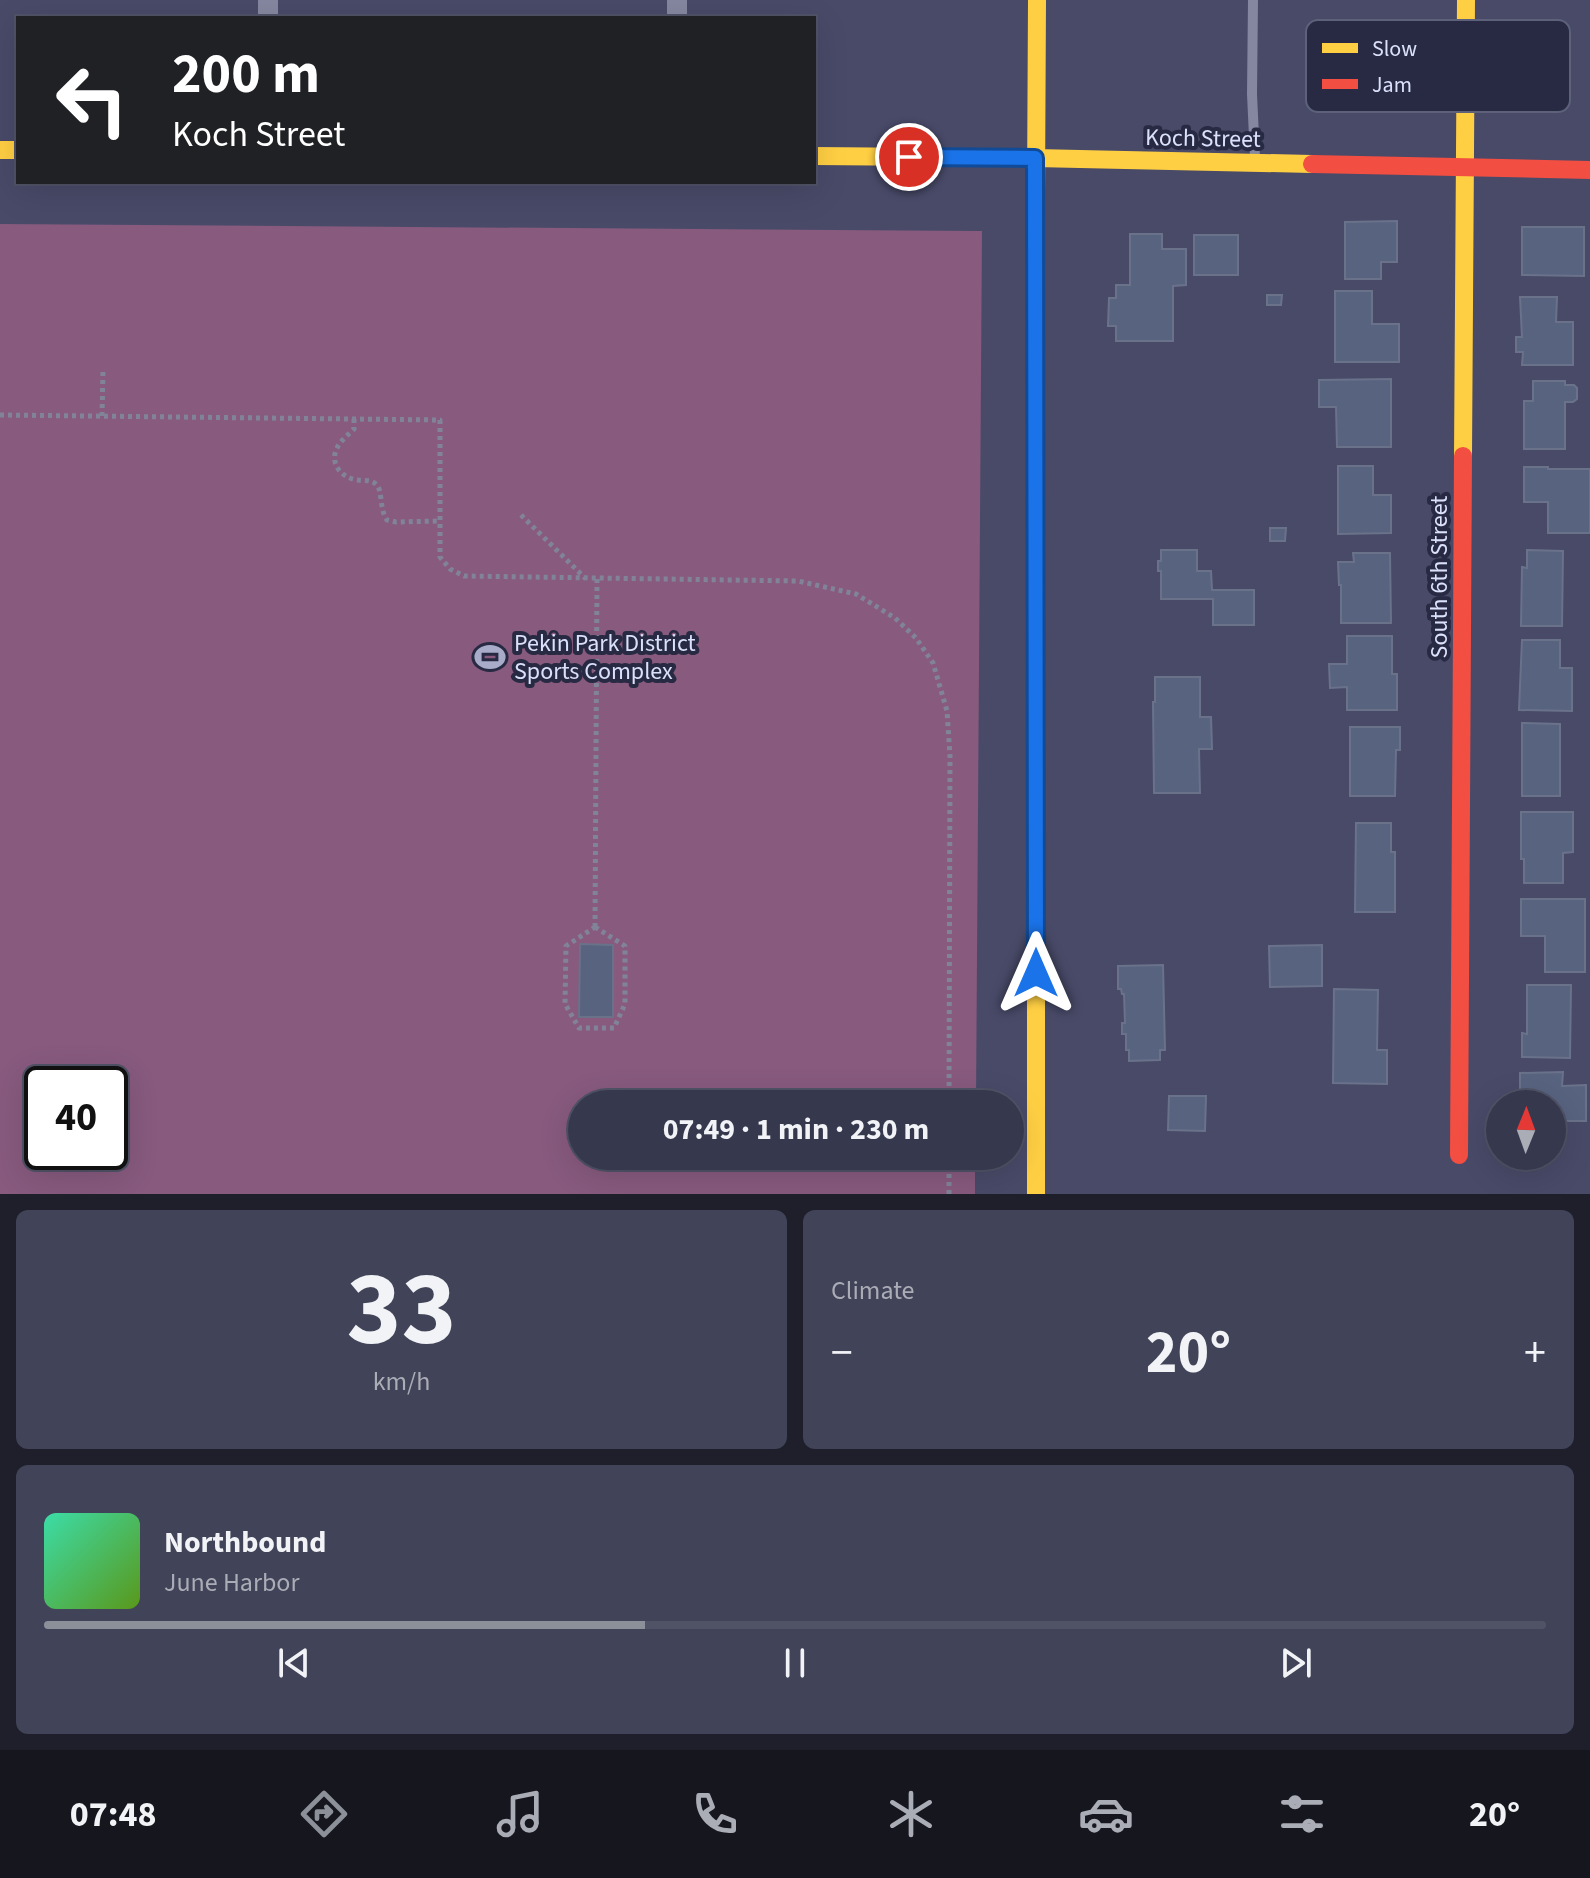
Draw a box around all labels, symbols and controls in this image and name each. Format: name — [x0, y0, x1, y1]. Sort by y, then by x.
legend — [1306, 20, 1570, 112]
text: Slow — [1372, 33, 1417, 65]
text: 200 m — [172, 35, 320, 114]
icon: left — [40, 48, 144, 152]
text: Jam — [1372, 69, 1412, 101]
text: Koch Street — [172, 109, 345, 160]
street label: Koch Street — [1145, 120, 1261, 157]
pin — [875, 123, 943, 191]
icon: arrive — [887, 135, 931, 179]
street label: South 6th Street — [1422, 496, 1457, 658]
place label: Pekin Park District Sports Complex — [514, 626, 696, 689]
sports icon: Pekin Park District Sports Complex — [473, 640, 507, 674]
position arrow — [994, 931, 1078, 1015]
speed limit sign: 40 — [24, 1066, 128, 1170]
north arrow — [1486, 1090, 1566, 1170]
map controls — [1486, 1090, 1566, 1170]
text: 07:49 · 1 min · 230 m — [663, 1108, 929, 1151]
text: 33 — [347, 1237, 456, 1385]
text: Climate — [831, 1272, 915, 1309]
text: 20° — [1146, 1311, 1231, 1396]
text: − — [831, 1322, 853, 1385]
text: + — [1524, 1322, 1546, 1385]
text: km/h — [373, 1363, 430, 1400]
text: Northbound — [164, 1521, 326, 1564]
text: June Harbor — [164, 1564, 300, 1601]
icon: previous — [272, 1641, 316, 1685]
icon: pause — [773, 1641, 817, 1685]
icon: next — [1274, 1641, 1318, 1685]
icon: directions — [296, 1786, 352, 1842]
icon: music — [492, 1786, 548, 1842]
icon: phone — [687, 1786, 743, 1842]
icon: climate — [883, 1786, 939, 1842]
icon: car — [1078, 1786, 1134, 1842]
icon: filters — [1274, 1786, 1330, 1842]
text: 07:48 — [70, 1789, 157, 1840]
text: 20° — [1469, 1789, 1520, 1840]

